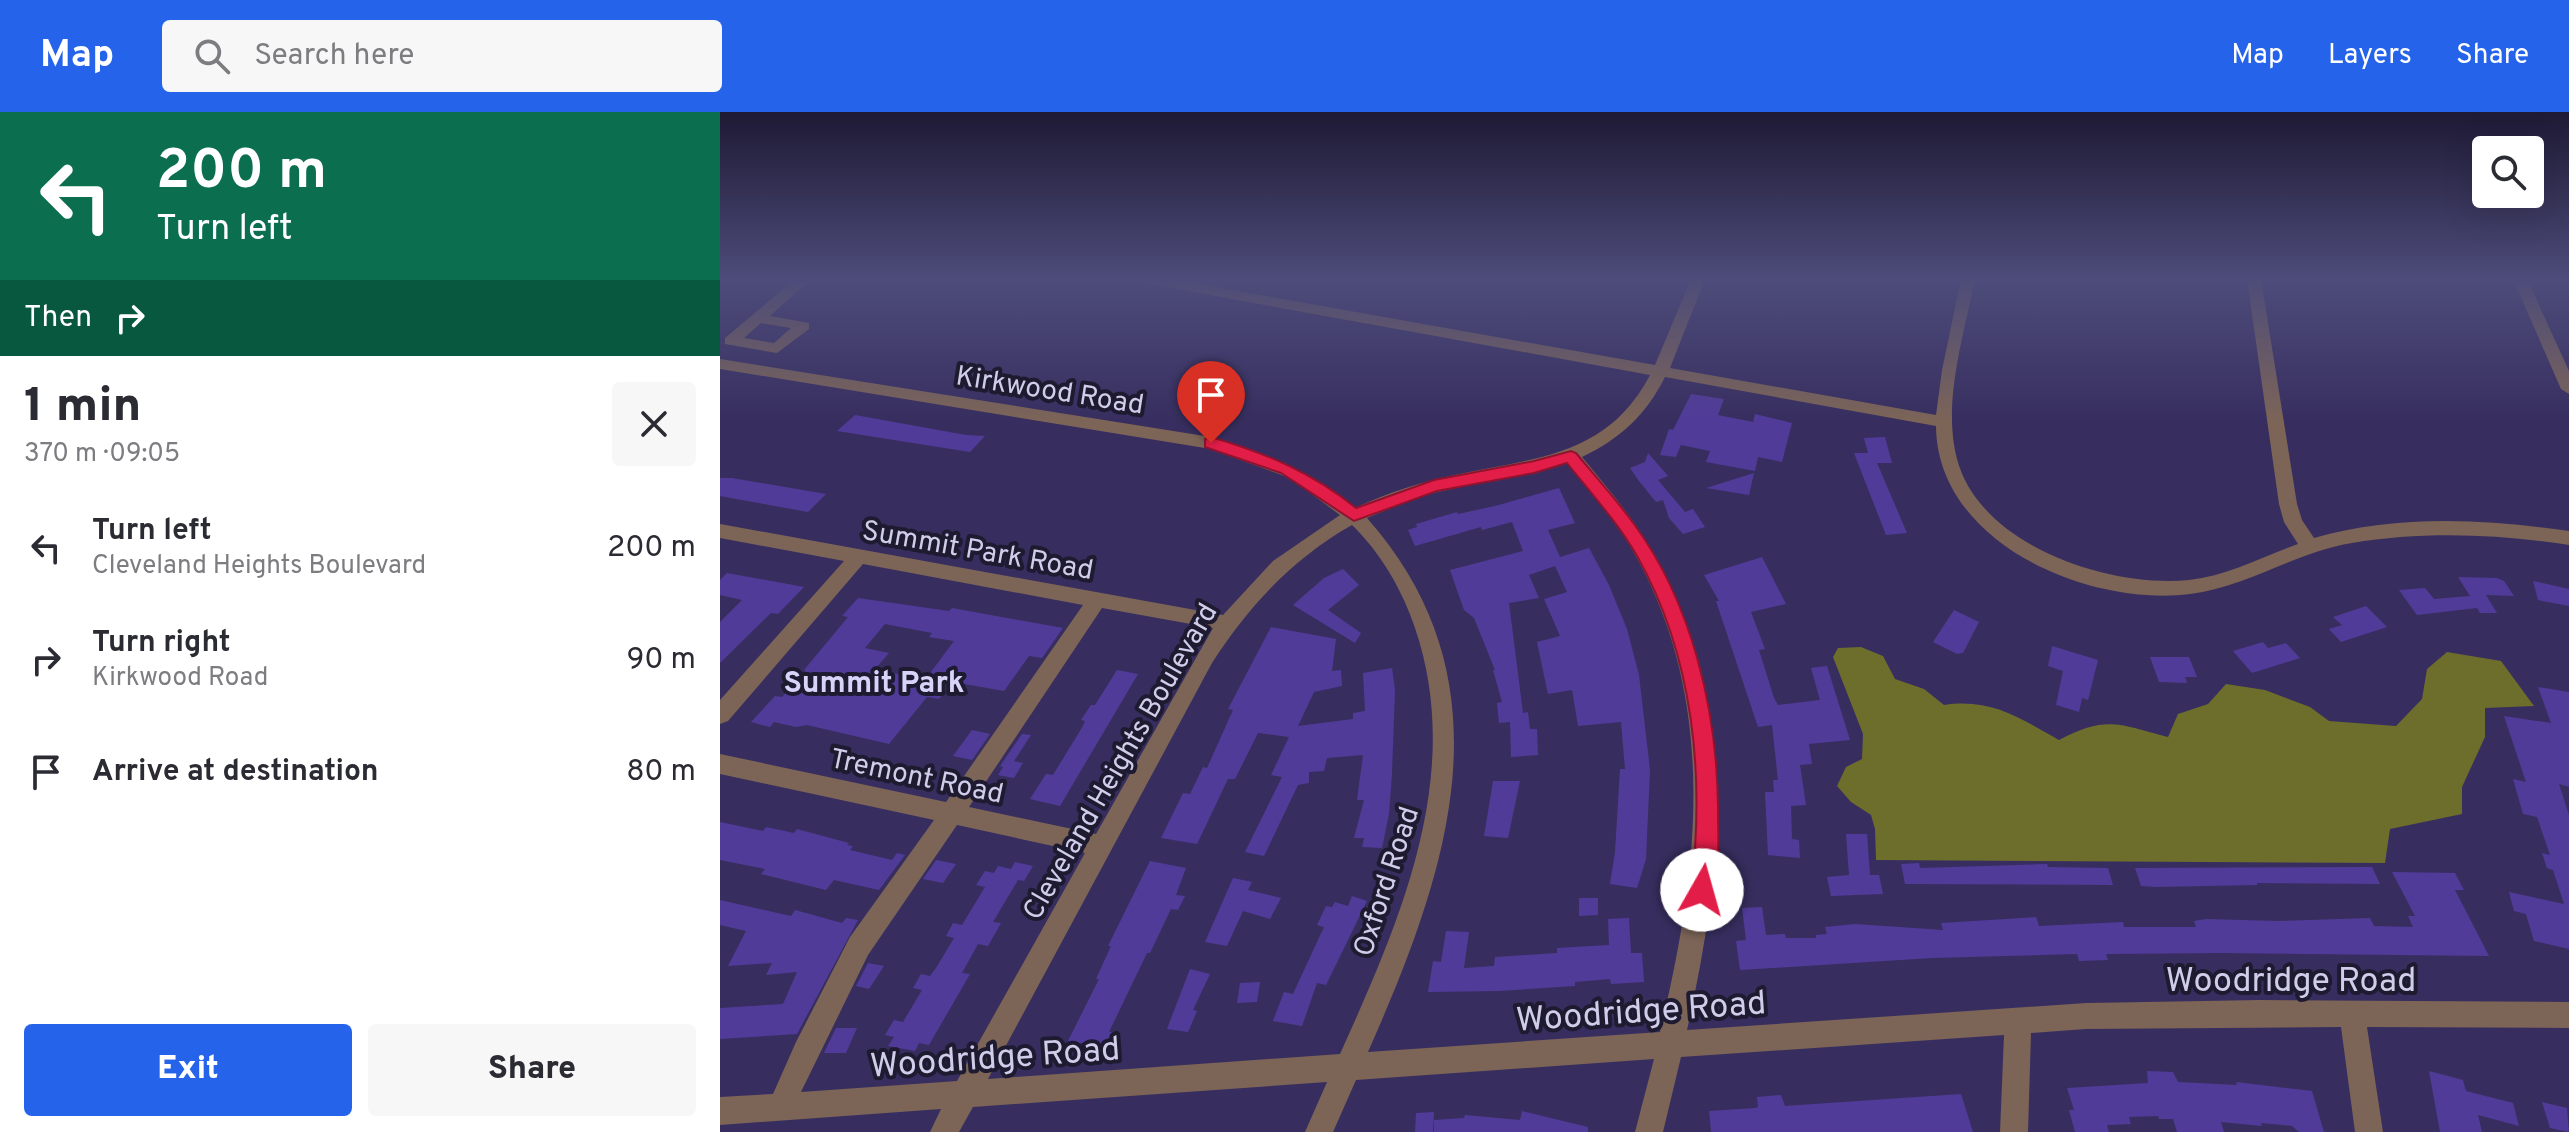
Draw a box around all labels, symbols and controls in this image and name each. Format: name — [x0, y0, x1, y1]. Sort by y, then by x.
search box — [162, 20, 722, 92]
text: Map — [40, 32, 114, 81]
icon: search — [190, 34, 234, 78]
text: Search here — [254, 38, 414, 75]
text: Map — [2231, 38, 2284, 74]
text: Layers — [2328, 38, 2412, 74]
text: Share — [2456, 38, 2529, 74]
map controls — [2472, 136, 2544, 208]
button: search — [2472, 136, 2544, 208]
text: 200 m — [156, 138, 327, 208]
icon: left — [24, 144, 128, 248]
text: Turn left — [156, 207, 293, 253]
icon: right — [108, 296, 152, 340]
text: Then — [24, 300, 92, 337]
street label: Kirkwood Road — [953, 359, 1146, 425]
pin — [1177, 361, 1245, 443]
icon: arrive — [1189, 373, 1233, 417]
text: 1 min — [24, 378, 141, 438]
button: close — [612, 382, 696, 466]
text: 370 m · 09:05 — [24, 438, 180, 471]
text: Turn left — [92, 513, 212, 550]
street label: Summit Park Road — [859, 514, 1096, 590]
icon: left — [24, 526, 68, 570]
text: 200 m — [607, 530, 696, 567]
text: Cleveland Heights Boulevard — [92, 550, 426, 583]
street label: Cleveland Heights Boulevard — [1016, 598, 1227, 927]
text: Turn right — [92, 625, 230, 662]
icon: right — [24, 638, 68, 682]
text: 90 m — [627, 642, 696, 679]
text: Kirkwood Road — [92, 662, 268, 695]
district label: Summit Park — [783, 666, 965, 703]
street label: Tremont Road — [826, 742, 1006, 814]
icon: arrive — [24, 750, 68, 794]
text: Arrive at destination — [92, 754, 378, 791]
text: 80 m — [626, 754, 696, 791]
street label: Oxford Road — [1347, 803, 1429, 961]
position arrow — [1660, 848, 1744, 932]
street label: Woodridge Road — [2166, 961, 2416, 1004]
street label: Woodridge Road — [1515, 983, 1768, 1044]
button: Exit — [24, 1024, 352, 1116]
button: Share — [368, 1024, 696, 1116]
street label: Woodridge Road — [869, 1029, 1122, 1090]

